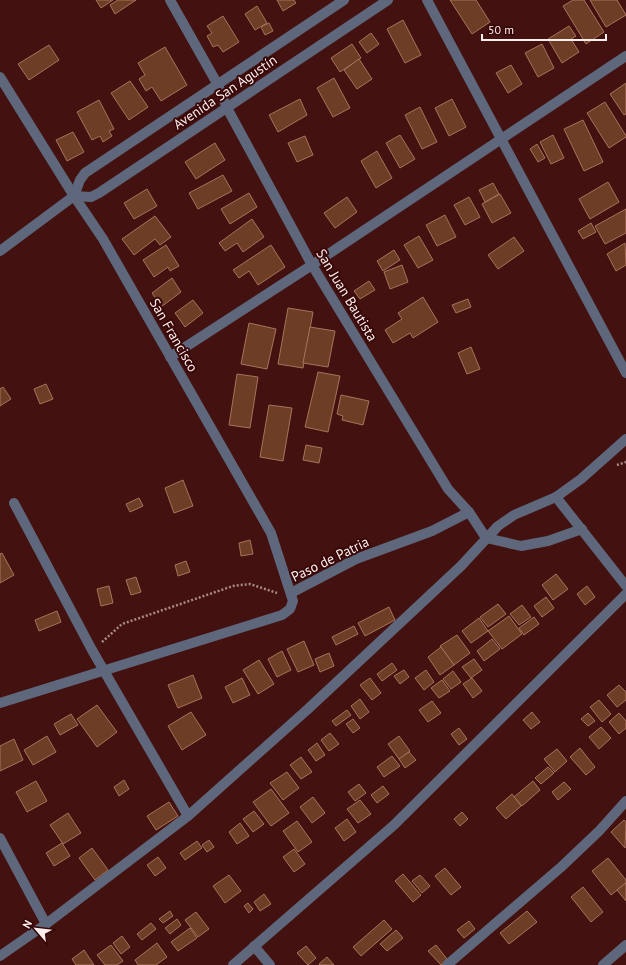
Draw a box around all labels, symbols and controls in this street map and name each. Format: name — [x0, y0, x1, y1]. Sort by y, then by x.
scale bar — [482, 16, 606, 42]
text: 50 m — [488, 22, 514, 37]
street label: Avenida San Agustín — [170, 51, 280, 133]
street label: San Juan Bautista — [312, 246, 382, 344]
street label: San Francisco — [146, 295, 202, 375]
street label: Paso de Patria — [288, 532, 372, 586]
north arrow — [16, 909, 56, 949]
text: N — [19, 918, 35, 931]

